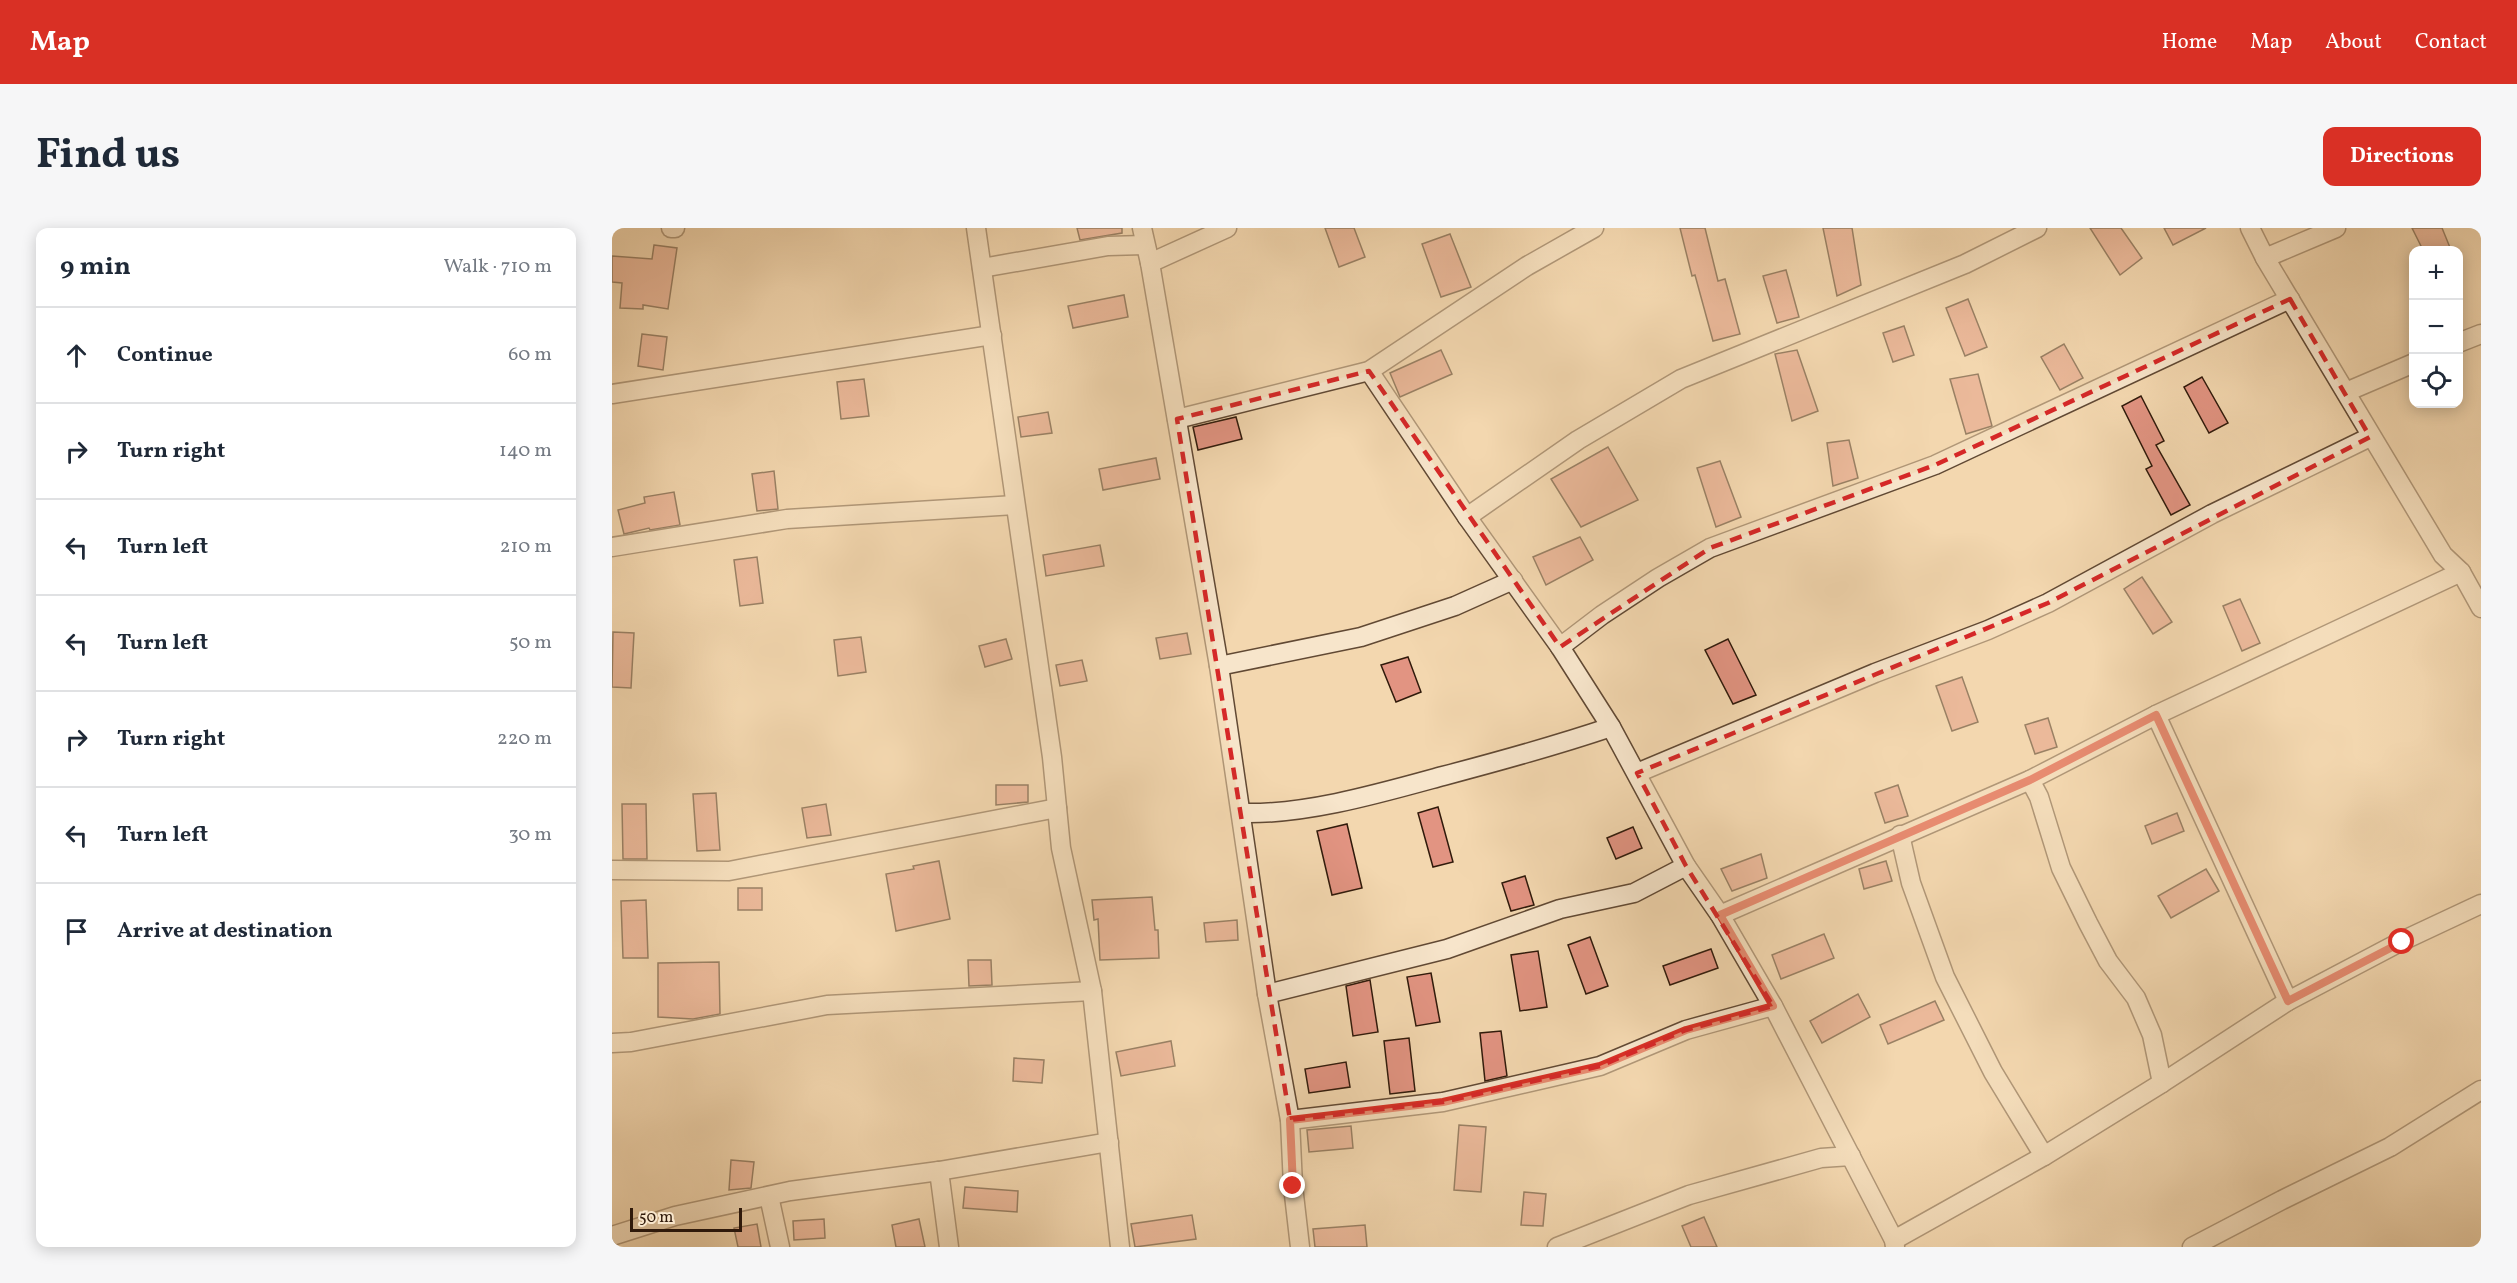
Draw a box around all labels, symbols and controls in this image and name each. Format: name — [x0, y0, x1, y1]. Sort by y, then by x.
text: Map — [30, 23, 90, 62]
text: Home — [2162, 28, 2217, 57]
text: Map — [2250, 28, 2292, 57]
text: About — [2325, 28, 2382, 57]
text: Contact — [2415, 28, 2487, 57]
text: Find us — [36, 127, 180, 186]
button: Directions — [2323, 127, 2481, 186]
map controls — [2409, 246, 2463, 408]
button: + — [2409, 246, 2463, 300]
text: 9 min — [60, 249, 131, 285]
text: Walk · 710 m — [443, 253, 552, 281]
button: − — [2409, 300, 2463, 354]
icon: ahead — [60, 339, 93, 372]
text: Continue — [117, 340, 213, 371]
text: 60 m — [508, 341, 552, 369]
button: locate — [2409, 354, 2463, 408]
icon: right — [60, 435, 93, 468]
text: Turn right — [117, 436, 225, 467]
text: 140 m — [499, 437, 552, 465]
icon: left — [60, 531, 93, 564]
text: Turn left — [117, 532, 208, 563]
text: 210 m — [500, 533, 552, 561]
icon: left — [60, 627, 93, 660]
text: Turn left — [117, 628, 208, 659]
text: 50 m — [509, 629, 552, 657]
icon: right — [60, 723, 93, 756]
text: Turn right — [117, 724, 225, 755]
text: 220 m — [497, 725, 552, 753]
icon: left — [60, 819, 93, 852]
text: Turn left — [117, 820, 208, 851]
text: 30 m — [508, 821, 552, 849]
icon: arrive — [60, 915, 93, 948]
text: Arrive at destination — [117, 916, 333, 947]
route start — [2388, 928, 2414, 954]
route end — [1279, 1172, 1305, 1198]
scale bar — [630, 1205, 742, 1232]
text: 50 m — [639, 1207, 673, 1229]

